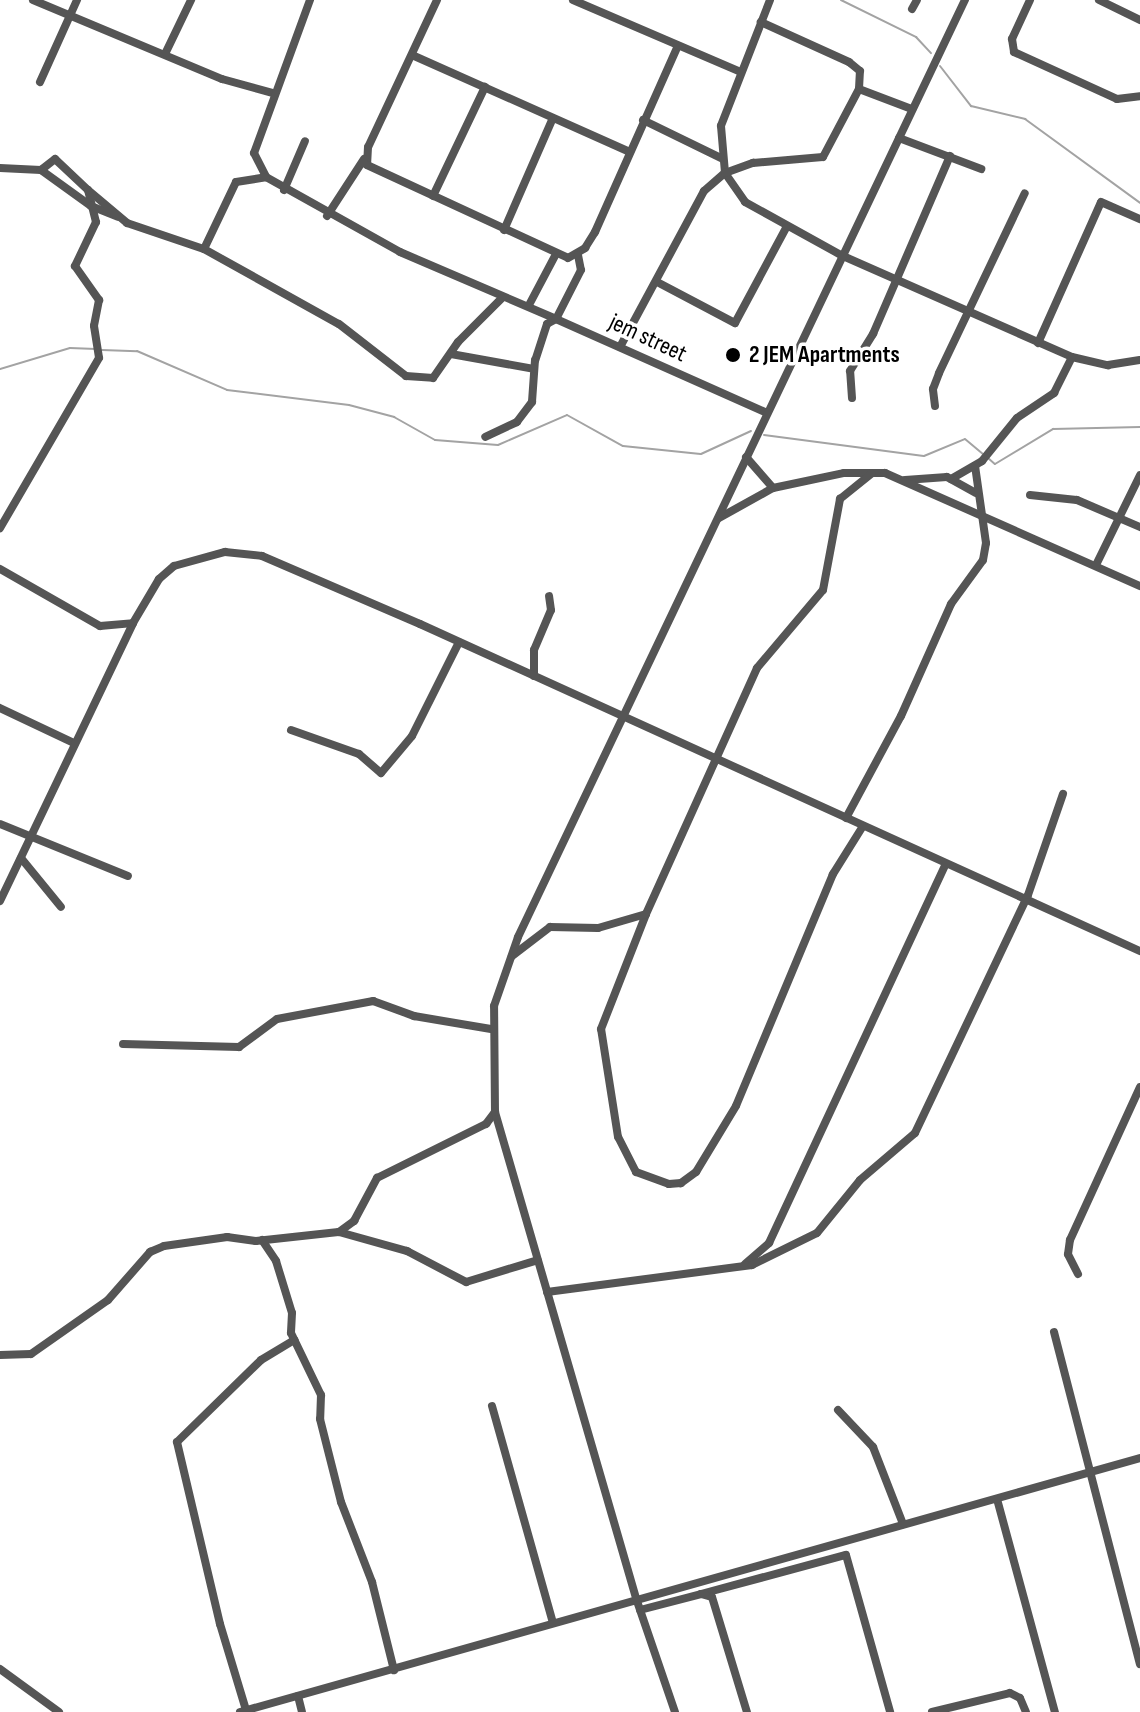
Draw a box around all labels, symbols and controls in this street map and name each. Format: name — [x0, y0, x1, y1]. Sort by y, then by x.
street label: jem street — [605, 308, 691, 368]
place label: 2 JEM Apartments — [749, 341, 900, 369]
marker: 2 JEM Apartments — [724, 346, 742, 364]

